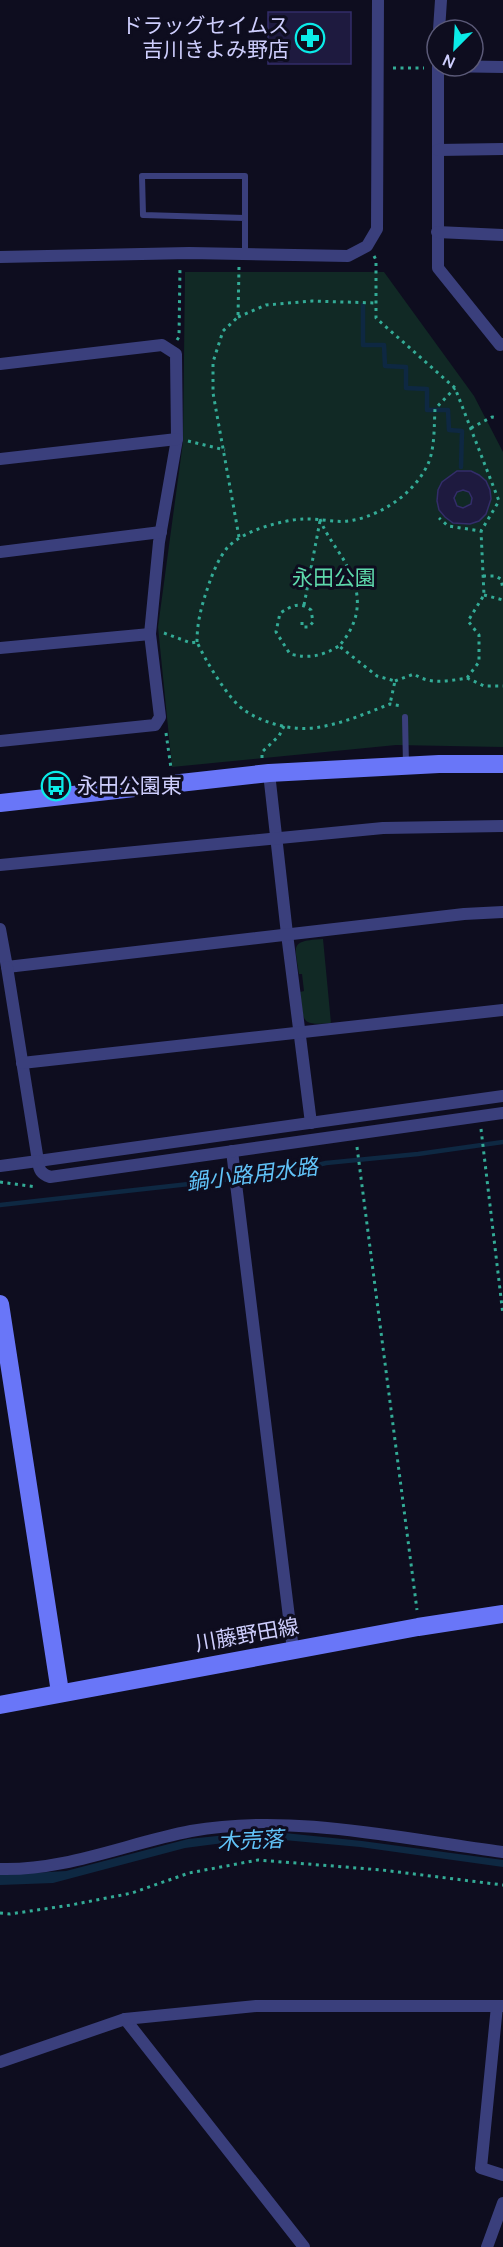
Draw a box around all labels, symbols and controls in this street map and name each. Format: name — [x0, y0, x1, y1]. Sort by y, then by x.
place label: ドラッグセイムス 吉川きよみ野店 — [121, 11, 289, 63]
north arrow — [425, 18, 485, 78]
pharmacy icon: ドラッグセイムス 吉川きよみ野店 — [294, 22, 326, 54]
text: N — [439, 49, 459, 74]
park label: 永田公園 — [292, 563, 376, 591]
bus stop icon: 永田公園東 — [40, 770, 72, 802]
place label: 永田公園東 — [77, 771, 182, 799]
water label: 鍋小路用水路 — [185, 1151, 321, 1197]
street label: 川藤野田線 — [193, 1611, 301, 1657]
water label: 木売落 — [216, 1823, 287, 1857]

